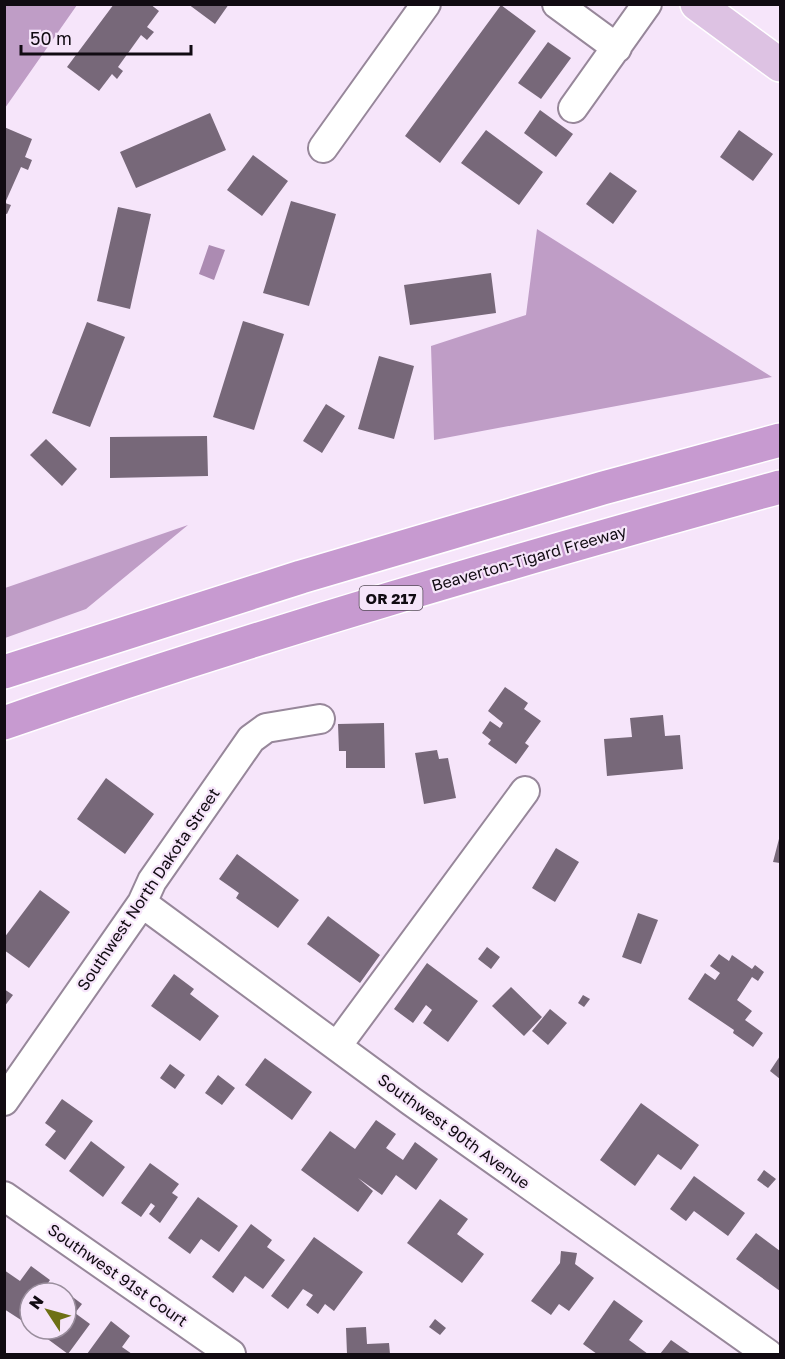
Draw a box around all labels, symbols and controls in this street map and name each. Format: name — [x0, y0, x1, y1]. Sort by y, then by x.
scale bar — [21, 18, 190, 56]
text: 50 m — [30, 27, 72, 49]
street label: Beaverton-Tigard Freeway — [429, 521, 629, 595]
road number: OR 217 — [360, 586, 422, 610]
street label: Southwest North Dakota Street — [72, 784, 224, 994]
street label: Southwest 90th Avenue — [374, 1069, 534, 1193]
street label: Southwest 91st Court — [44, 1219, 192, 1331]
north arrow — [18, 1281, 78, 1341]
text: N — [24, 1291, 48, 1313]

